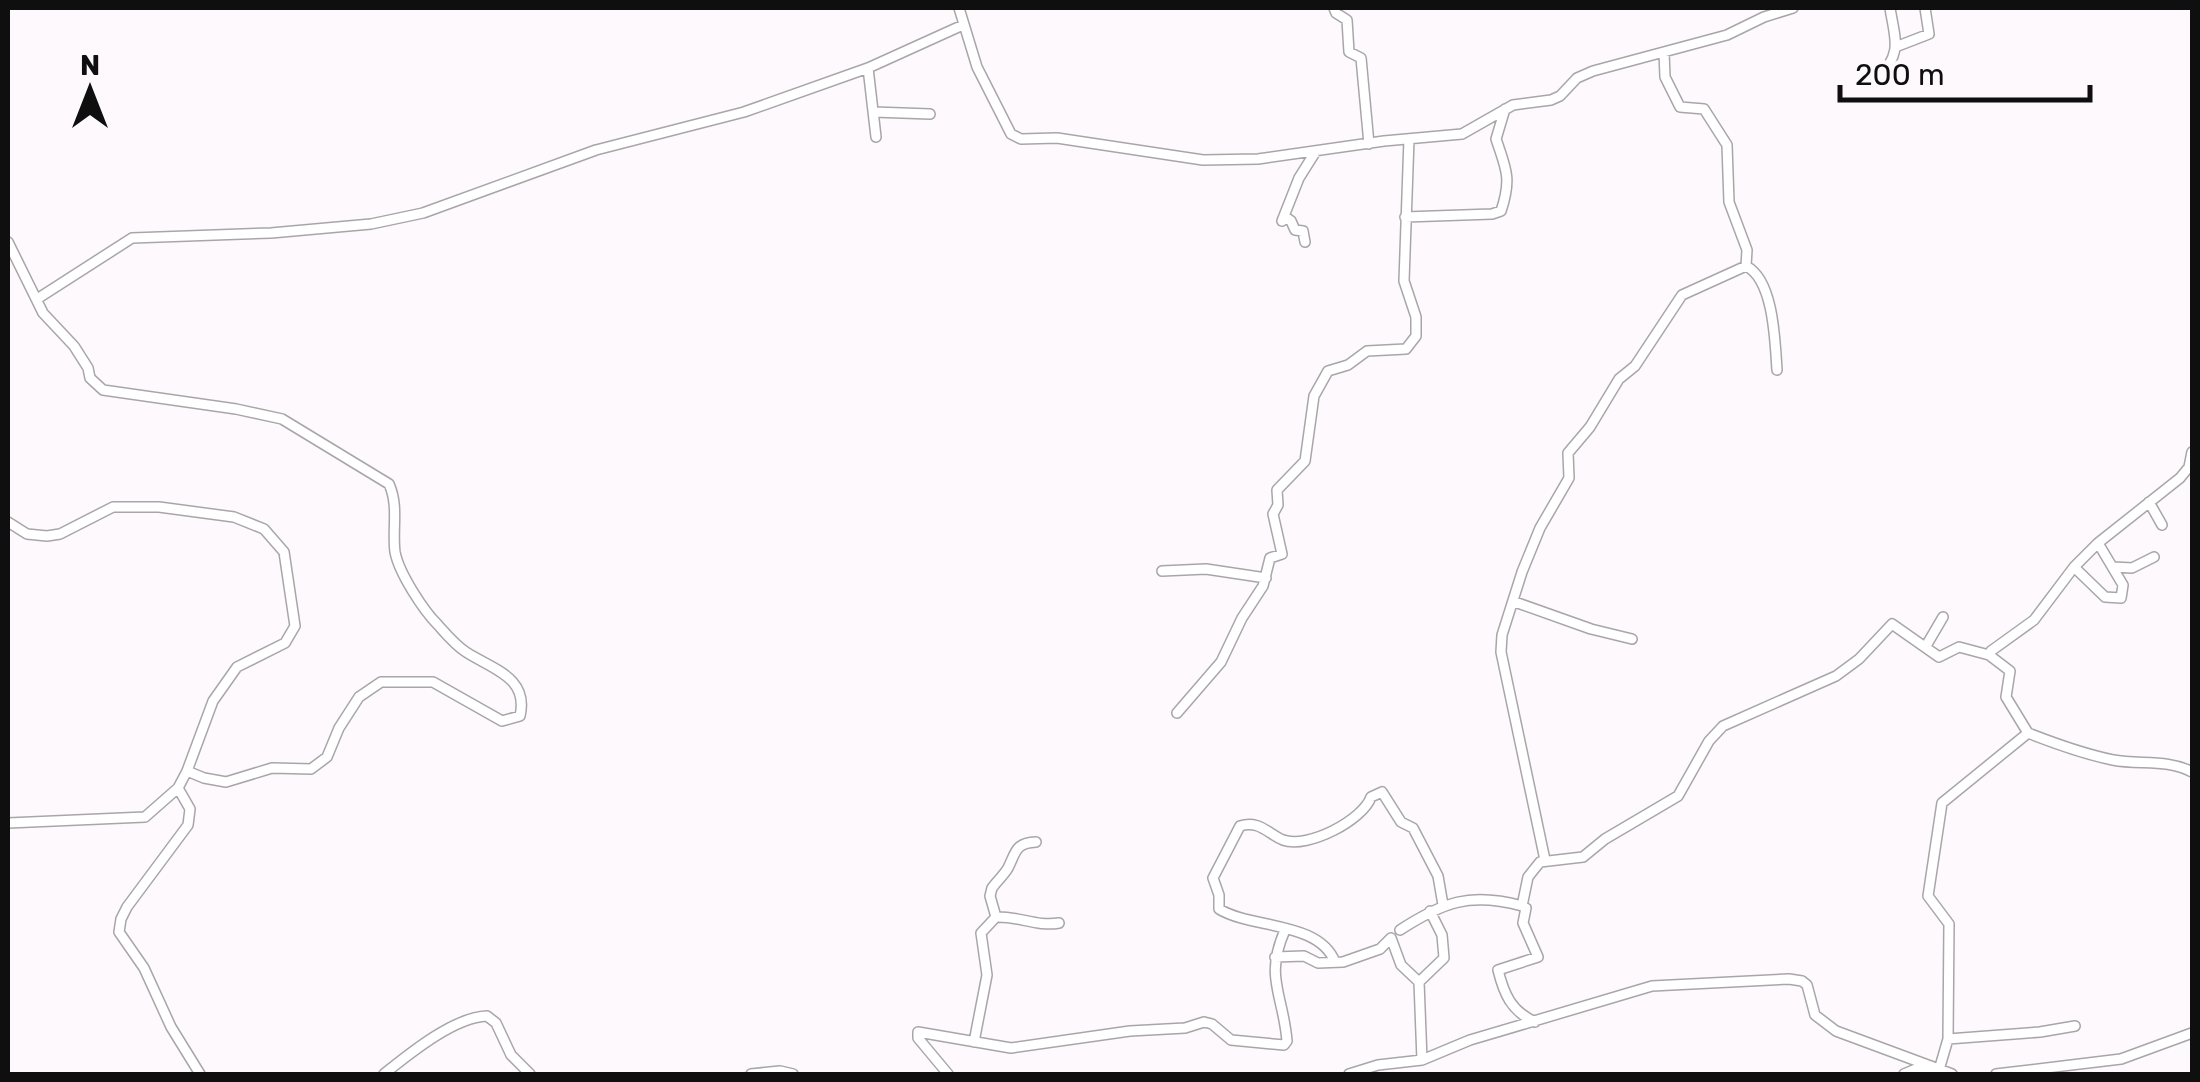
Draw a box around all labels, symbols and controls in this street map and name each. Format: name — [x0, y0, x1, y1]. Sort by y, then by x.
north arrow — [40, 40, 140, 140]
scale bar — [1840, 40, 2090, 102]
text: N — [80, 49, 100, 82]
text: 200 m — [1855, 57, 1945, 93]

